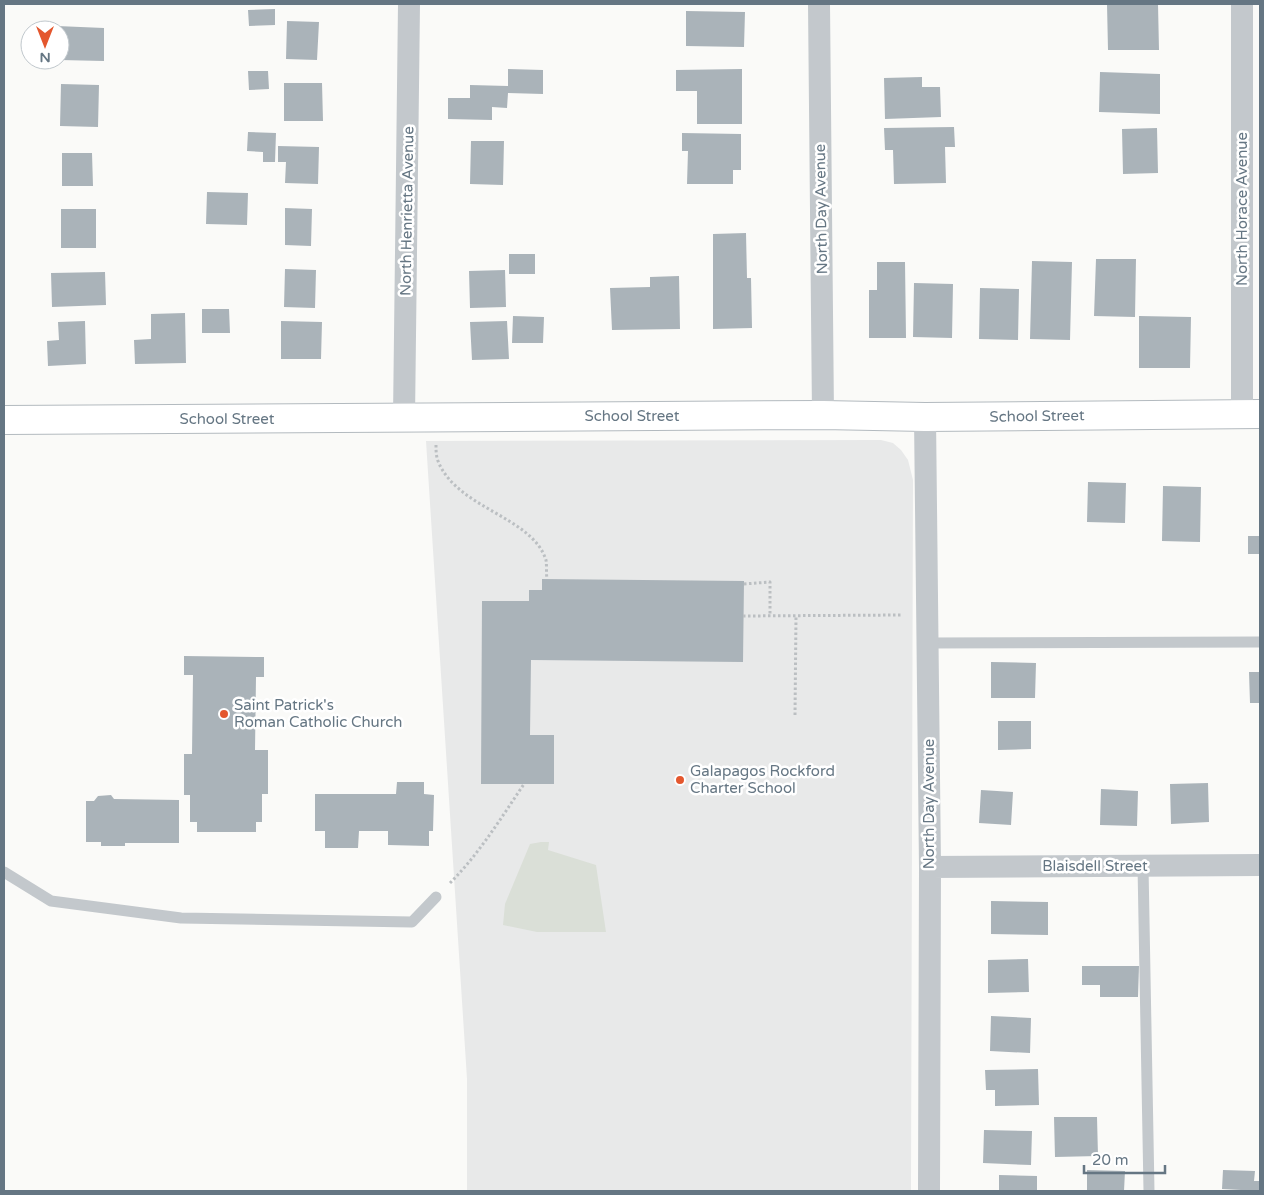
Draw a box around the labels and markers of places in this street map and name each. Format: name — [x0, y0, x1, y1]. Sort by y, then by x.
place label: Saint Patrick's Roman Catholic Church — [234, 696, 402, 731]
marker: Saint Patrick's Roman Catholic Church — [218, 708, 230, 720]
place label: Galapagos Rockford Charter School — [690, 762, 835, 797]
marker: Galapagos Rockford Charter School — [674, 774, 686, 786]

